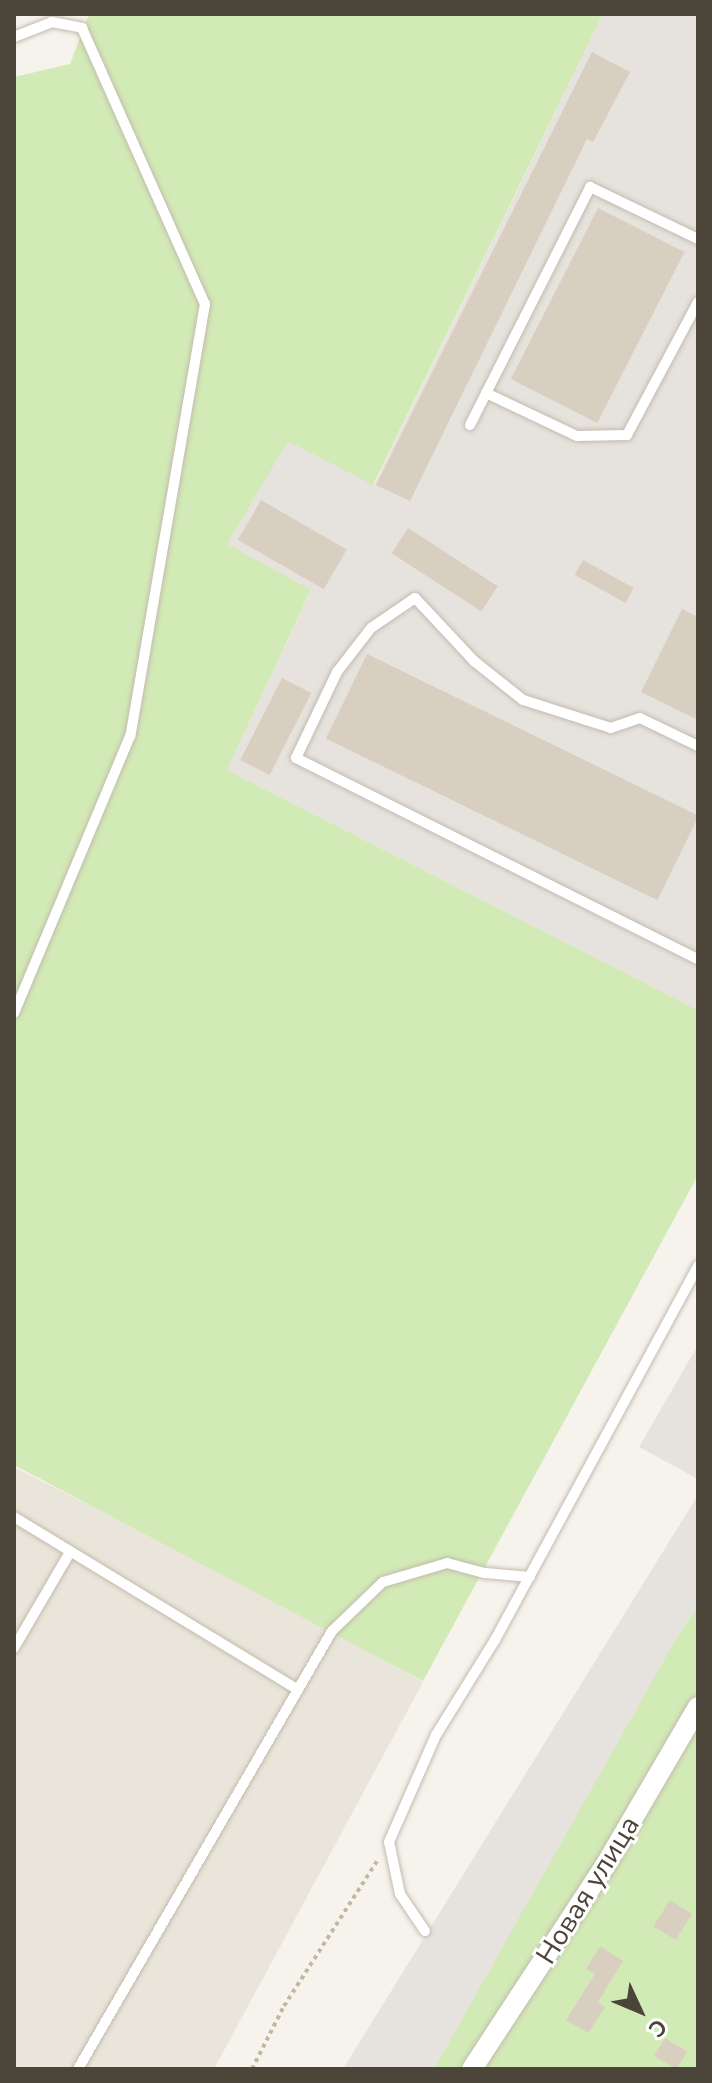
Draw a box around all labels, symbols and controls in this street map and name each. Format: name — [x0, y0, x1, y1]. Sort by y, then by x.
street label: Новая улица — [529, 1810, 647, 1970]
north arrow — [600, 1971, 680, 2051]
text: С — [641, 2012, 673, 2043]

